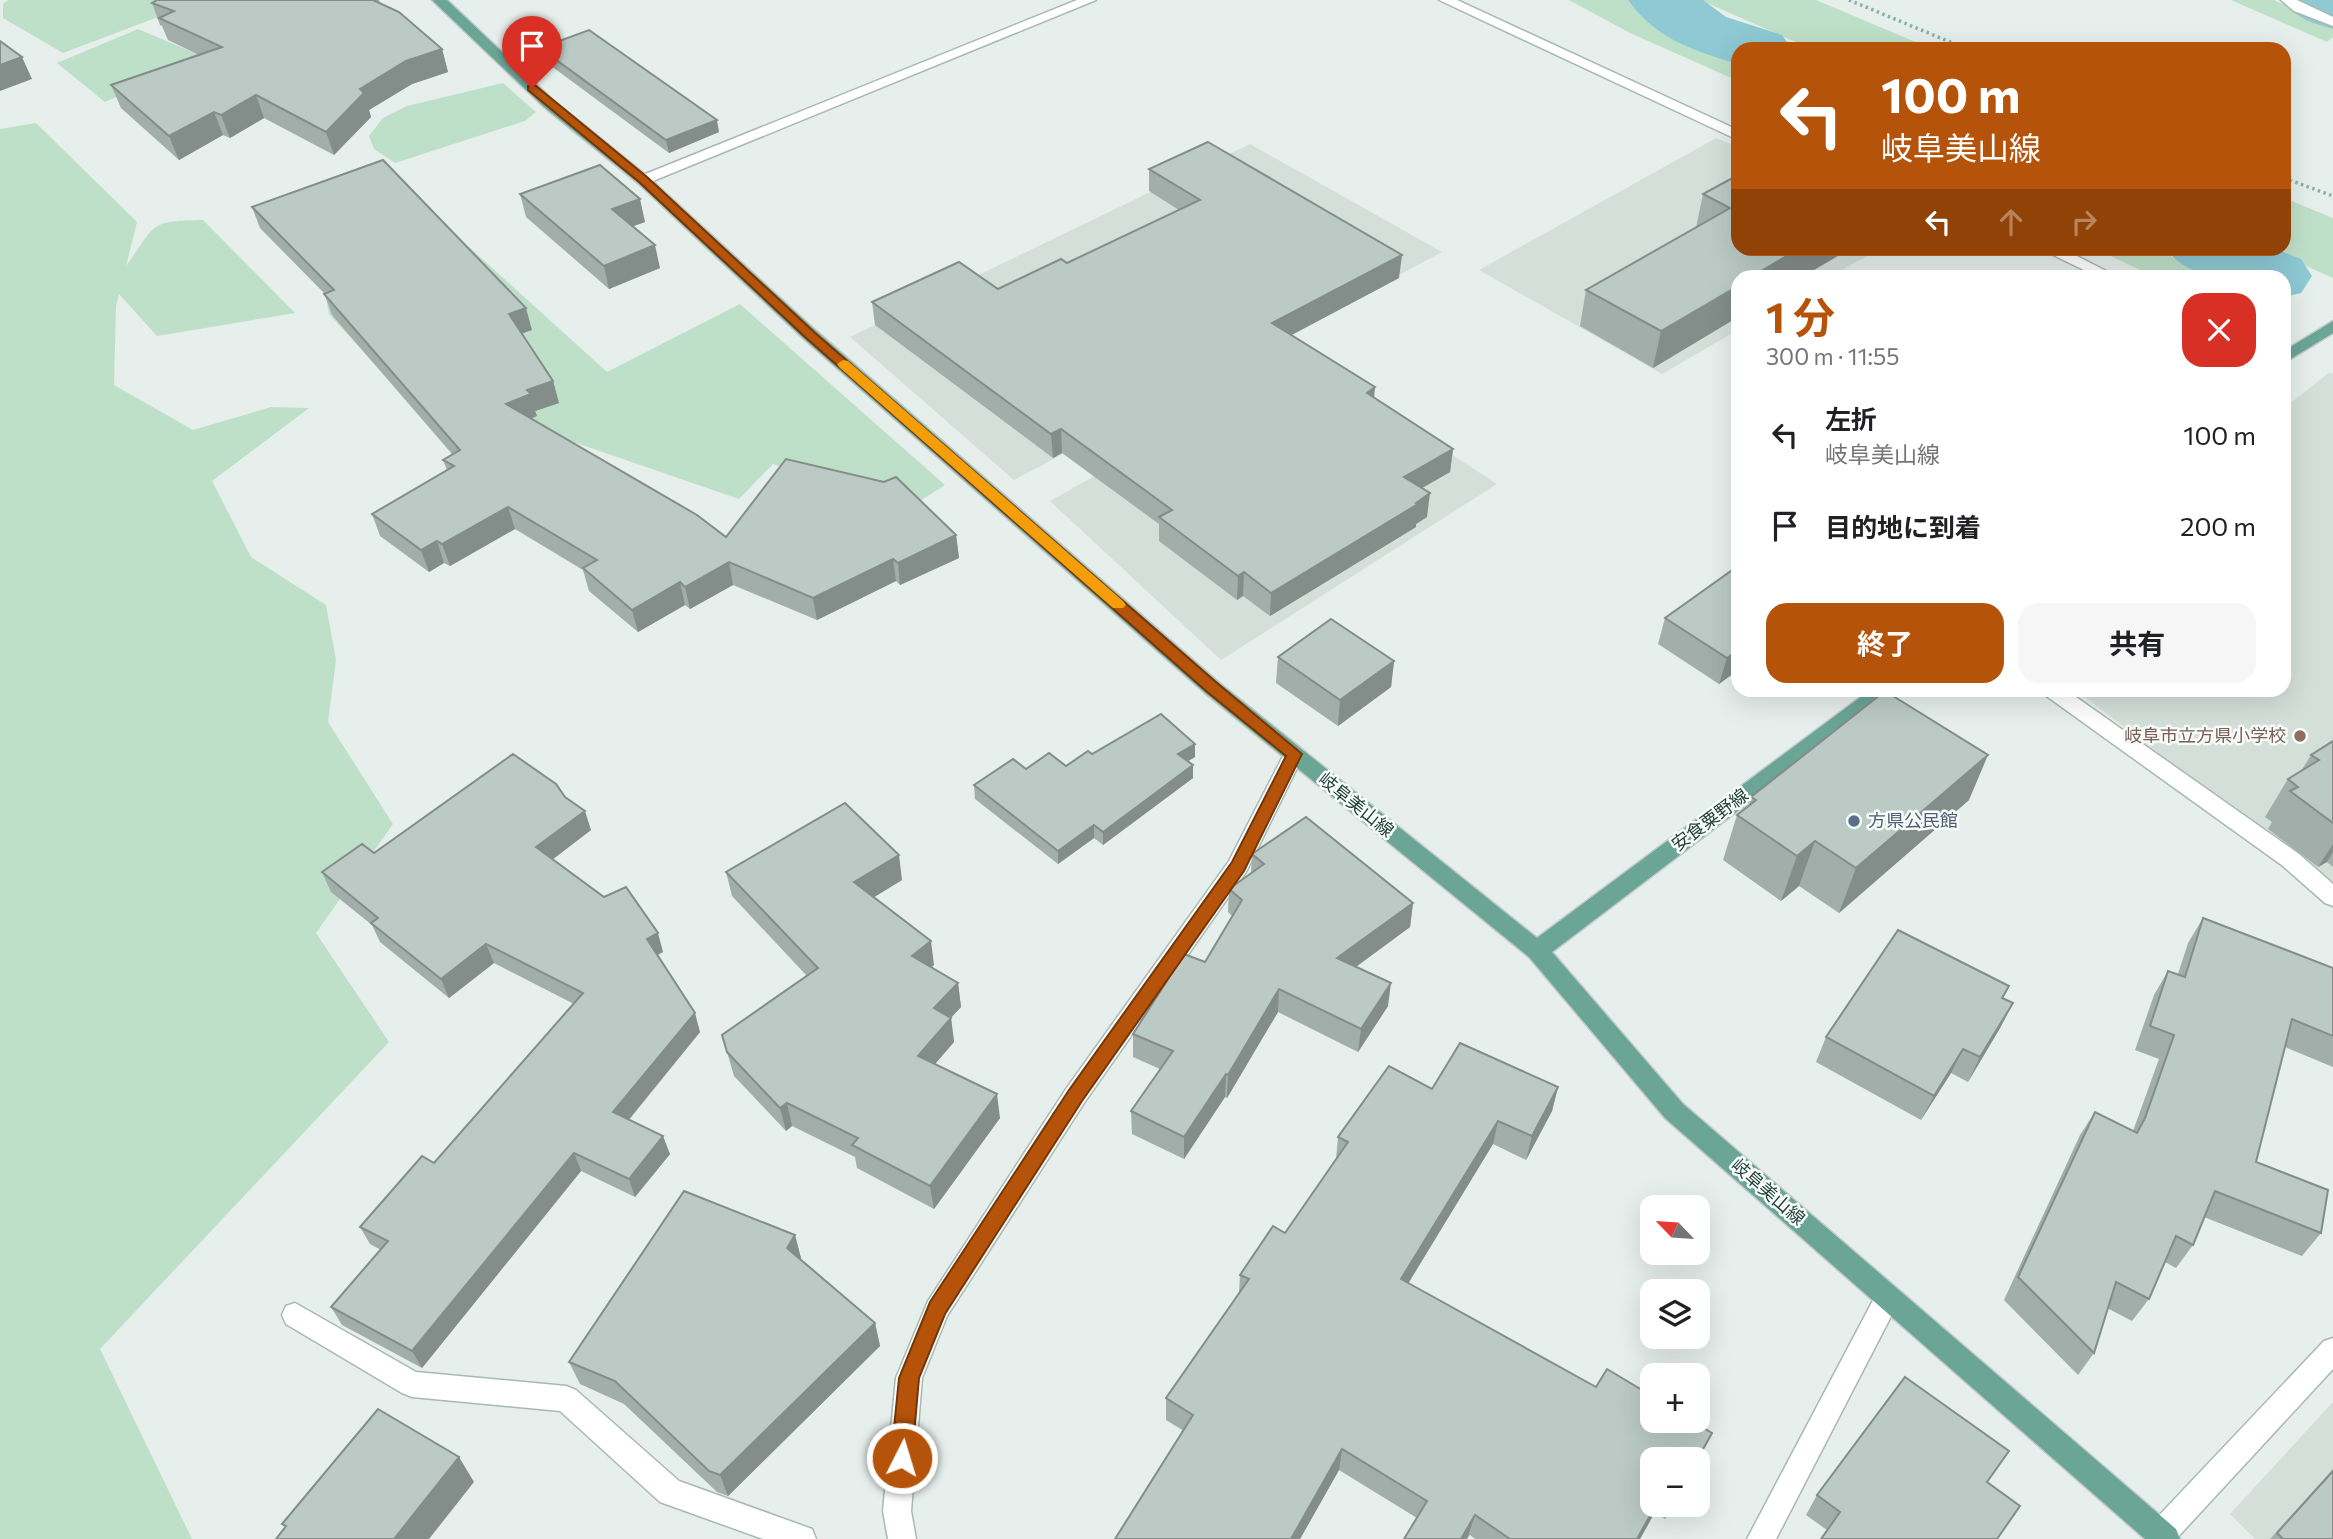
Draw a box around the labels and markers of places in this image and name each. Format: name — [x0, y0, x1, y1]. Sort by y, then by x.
pin — [502, 16, 562, 88]
place label: 岐阜市立方県小学校 — [2124, 724, 2286, 746]
marker: 岐阜市立方県小学校 — [2292, 728, 2308, 744]
place label: 方県公民館 — [1868, 809, 1958, 831]
marker: 方県公民館 — [1846, 813, 1862, 829]

